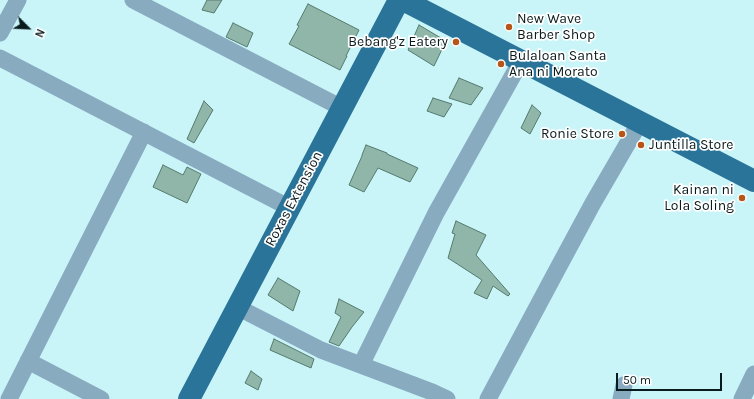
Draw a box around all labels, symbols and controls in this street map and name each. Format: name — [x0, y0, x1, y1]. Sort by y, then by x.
north arrow — [8, 8, 48, 48]
place label: New Wave Barber Shop — [517, 11, 595, 44]
marker: New Wave Barber Shop — [504, 22, 514, 32]
text: N — [32, 27, 47, 39]
place label: Bebang'z Eatery — [348, 34, 448, 50]
marker: Bebang'z Eatery — [451, 37, 461, 47]
place label: Bulaloan Santa Ana ni Morato — [509, 48, 606, 80]
marker: Bulaloan Santa Ana ni Morato — [496, 59, 506, 69]
place label: Ronie Store — [541, 126, 614, 142]
marker: Ronie Store — [617, 129, 627, 139]
place label: Juntilla Store — [649, 137, 734, 153]
marker: Juntilla Store — [636, 140, 646, 150]
street label: Roxas Extension — [262, 149, 326, 249]
place label: Kainan ni Lola Soling — [664, 182, 734, 214]
marker: Kainan ni Lola Soling — [737, 193, 747, 203]
scale bar — [618, 365, 724, 391]
text: 50 m — [623, 373, 651, 387]

